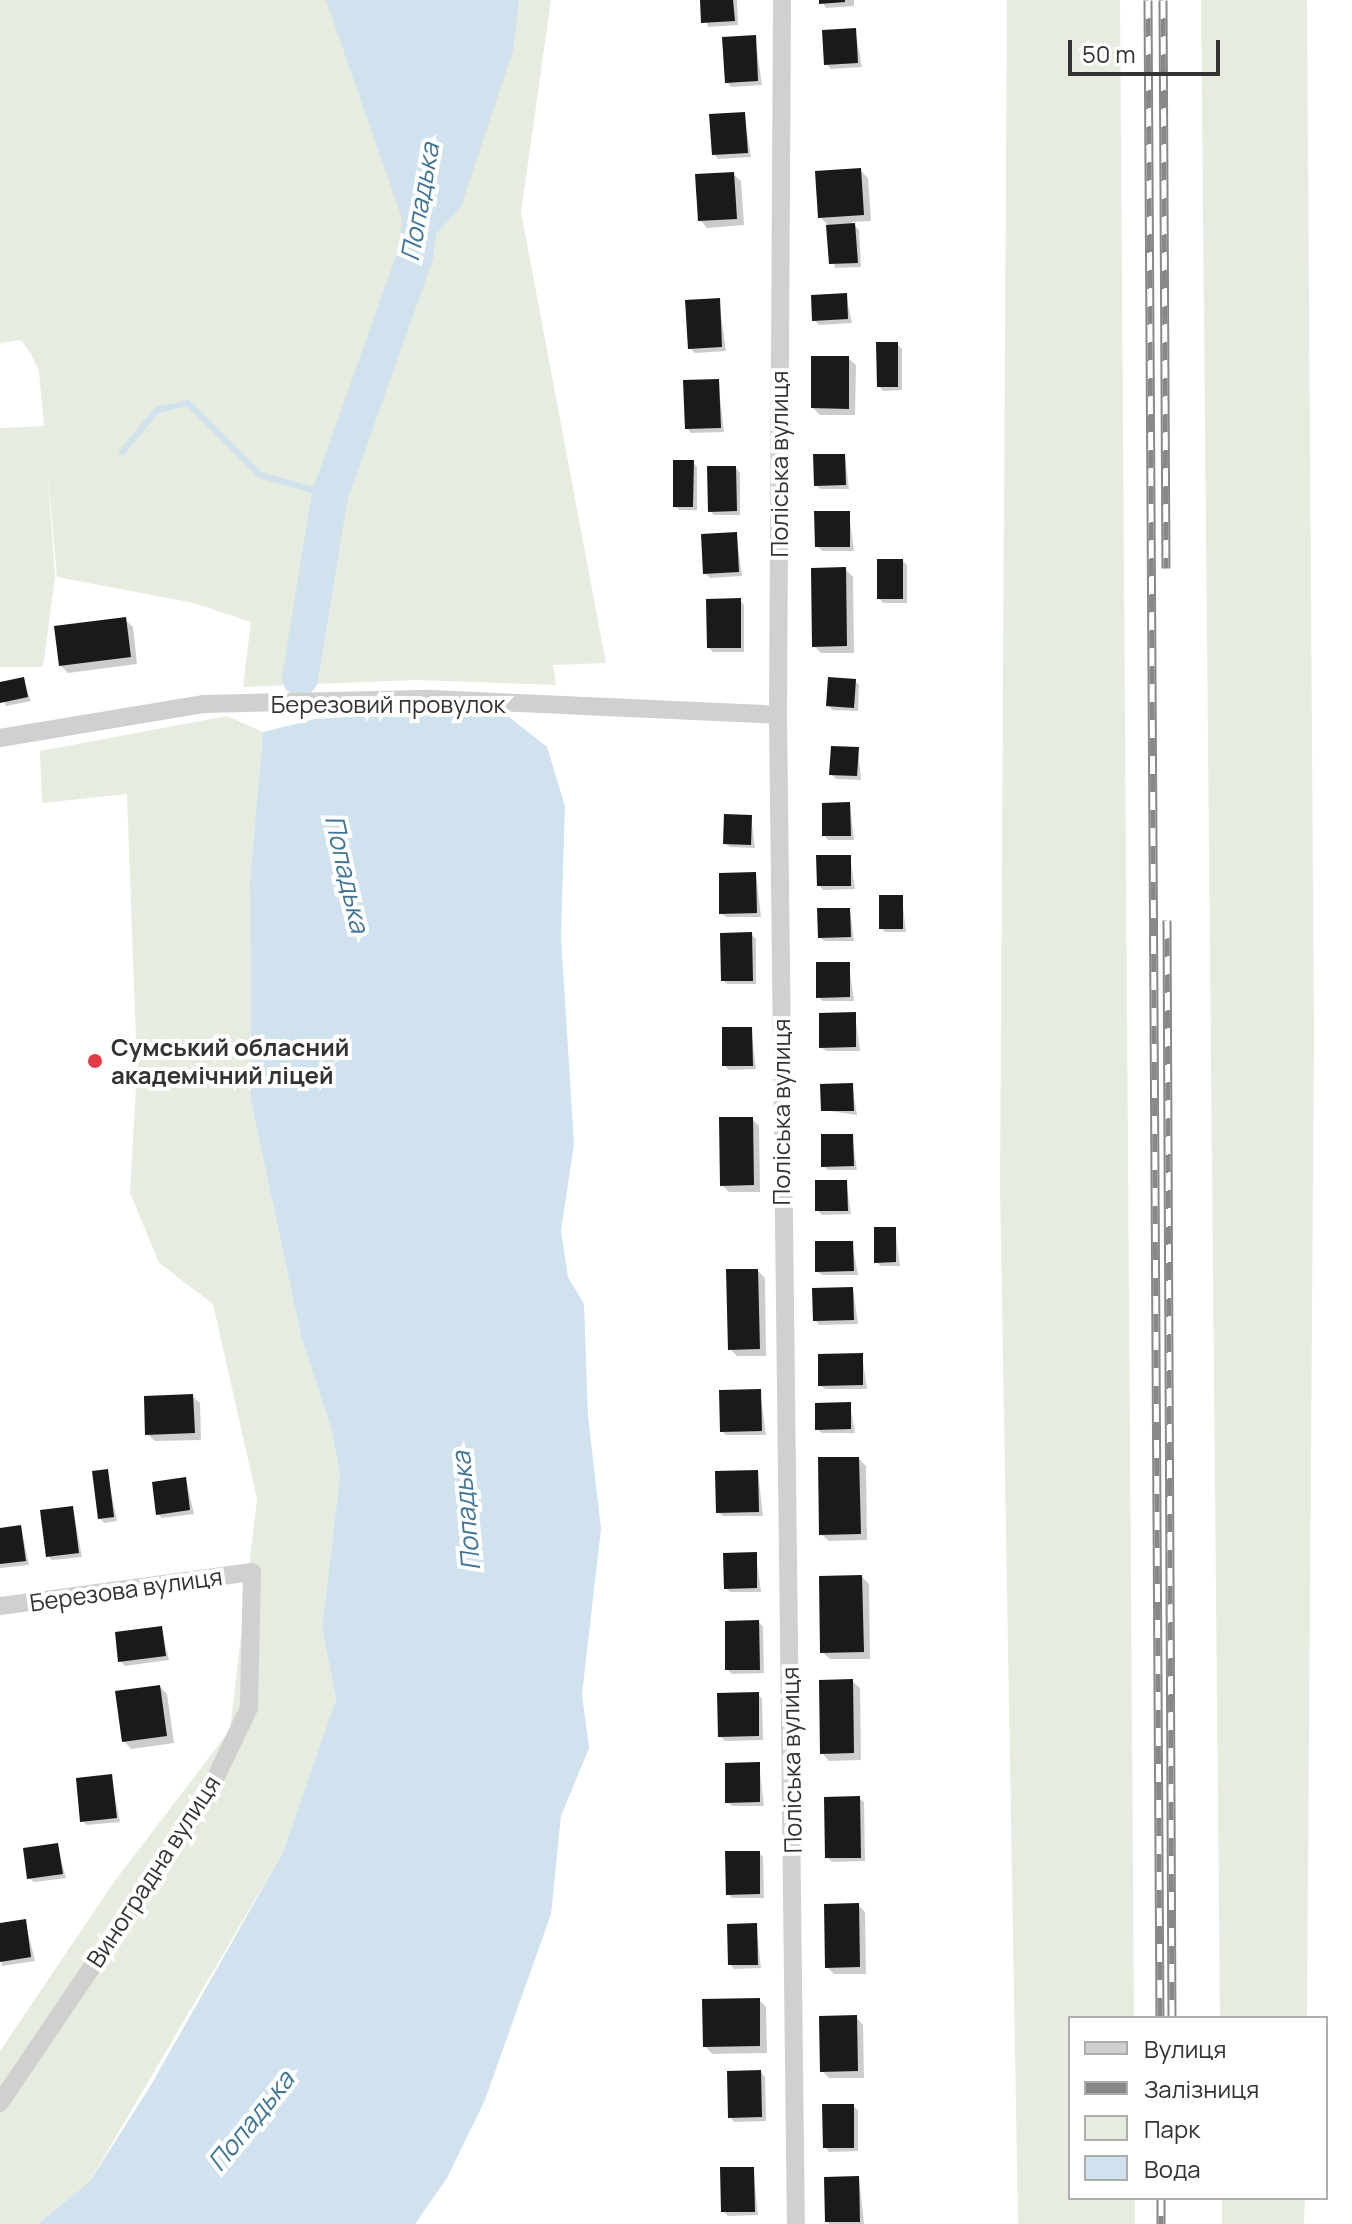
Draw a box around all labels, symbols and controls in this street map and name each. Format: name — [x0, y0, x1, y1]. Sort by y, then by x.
scale bar — [1072, 24, 1224, 74]
text: 50 m — [1082, 37, 1136, 70]
water label: Попадька — [394, 141, 446, 263]
street label: Поліська вулиця — [765, 371, 793, 557]
street label: Березовий провулок — [271, 690, 505, 718]
water label: Попадька — [318, 812, 376, 936]
street label: Поліська вулиця — [767, 1019, 795, 1205]
place label: Сумський обласний академічний ліцей — [111, 1033, 349, 1089]
marker: Сумський обласний академічний ліцей — [86, 1052, 104, 1070]
water label: Попадька — [445, 1450, 487, 1572]
street label: Березова вулиця — [28, 1561, 224, 1617]
street label: Поліська вулиця — [775, 1666, 807, 1854]
street label: Виноградна вулиця — [80, 1770, 226, 1972]
legend — [1068, 2016, 1328, 2200]
text: Вулиця — [1144, 2032, 1226, 2065]
water label: Попадька — [201, 2065, 301, 2177]
text: Залізниця — [1144, 2072, 1259, 2105]
text: Парк — [1144, 2112, 1200, 2145]
text: Вода — [1144, 2152, 1201, 2185]

